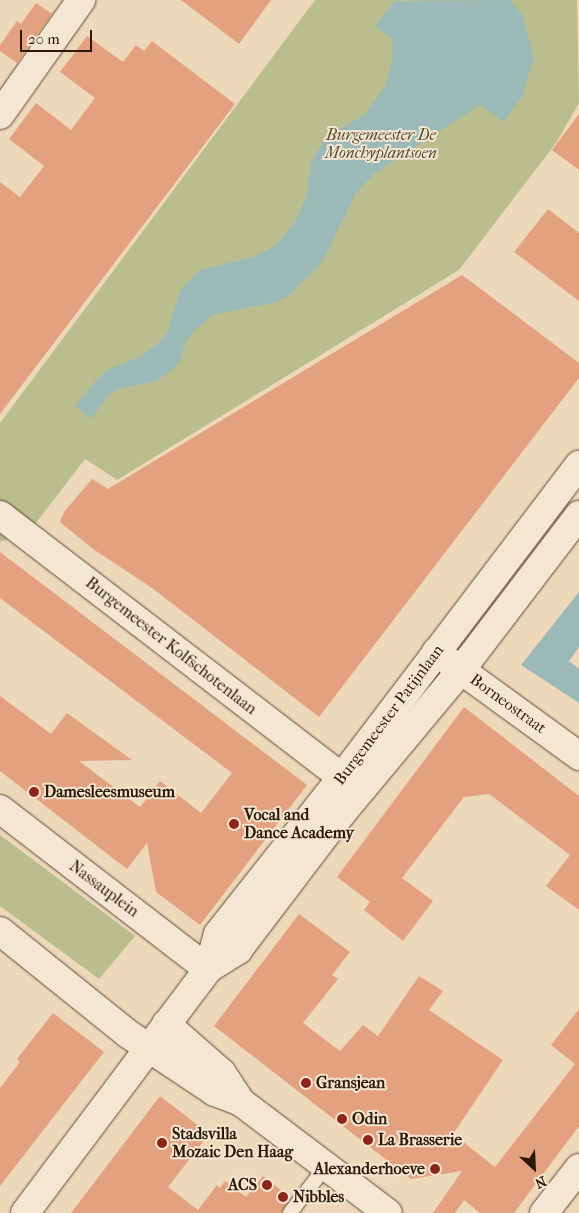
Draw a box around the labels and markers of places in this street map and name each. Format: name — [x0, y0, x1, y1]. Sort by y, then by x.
place label: Damesleesmuseum — [44, 782, 175, 802]
marker: Damesleesmuseum — [28, 786, 40, 798]
place label: Vocal and Dance Academy — [244, 805, 354, 843]
marker: Vocal and Dance Academy — [228, 818, 240, 830]
place label: Gransjean — [316, 1073, 385, 1093]
marker: Gransjean — [300, 1077, 312, 1089]
place label: Odin — [352, 1109, 387, 1129]
marker: Odin — [336, 1113, 348, 1125]
place label: Stadsvilla Mozaic Den Haag — [172, 1124, 293, 1162]
place label: La Brasserie — [378, 1130, 462, 1150]
marker: La Brasserie — [362, 1134, 374, 1146]
marker: Stadsvilla Mozaic Den Haag — [156, 1137, 168, 1149]
place label: Alexanderhoeve — [314, 1159, 425, 1179]
marker: Alexanderhoeve — [429, 1163, 441, 1175]
place label: ACS — [228, 1175, 257, 1195]
marker: ACS — [261, 1179, 273, 1191]
place label: Nibbles — [293, 1187, 344, 1207]
marker: Nibbles — [277, 1191, 289, 1203]

